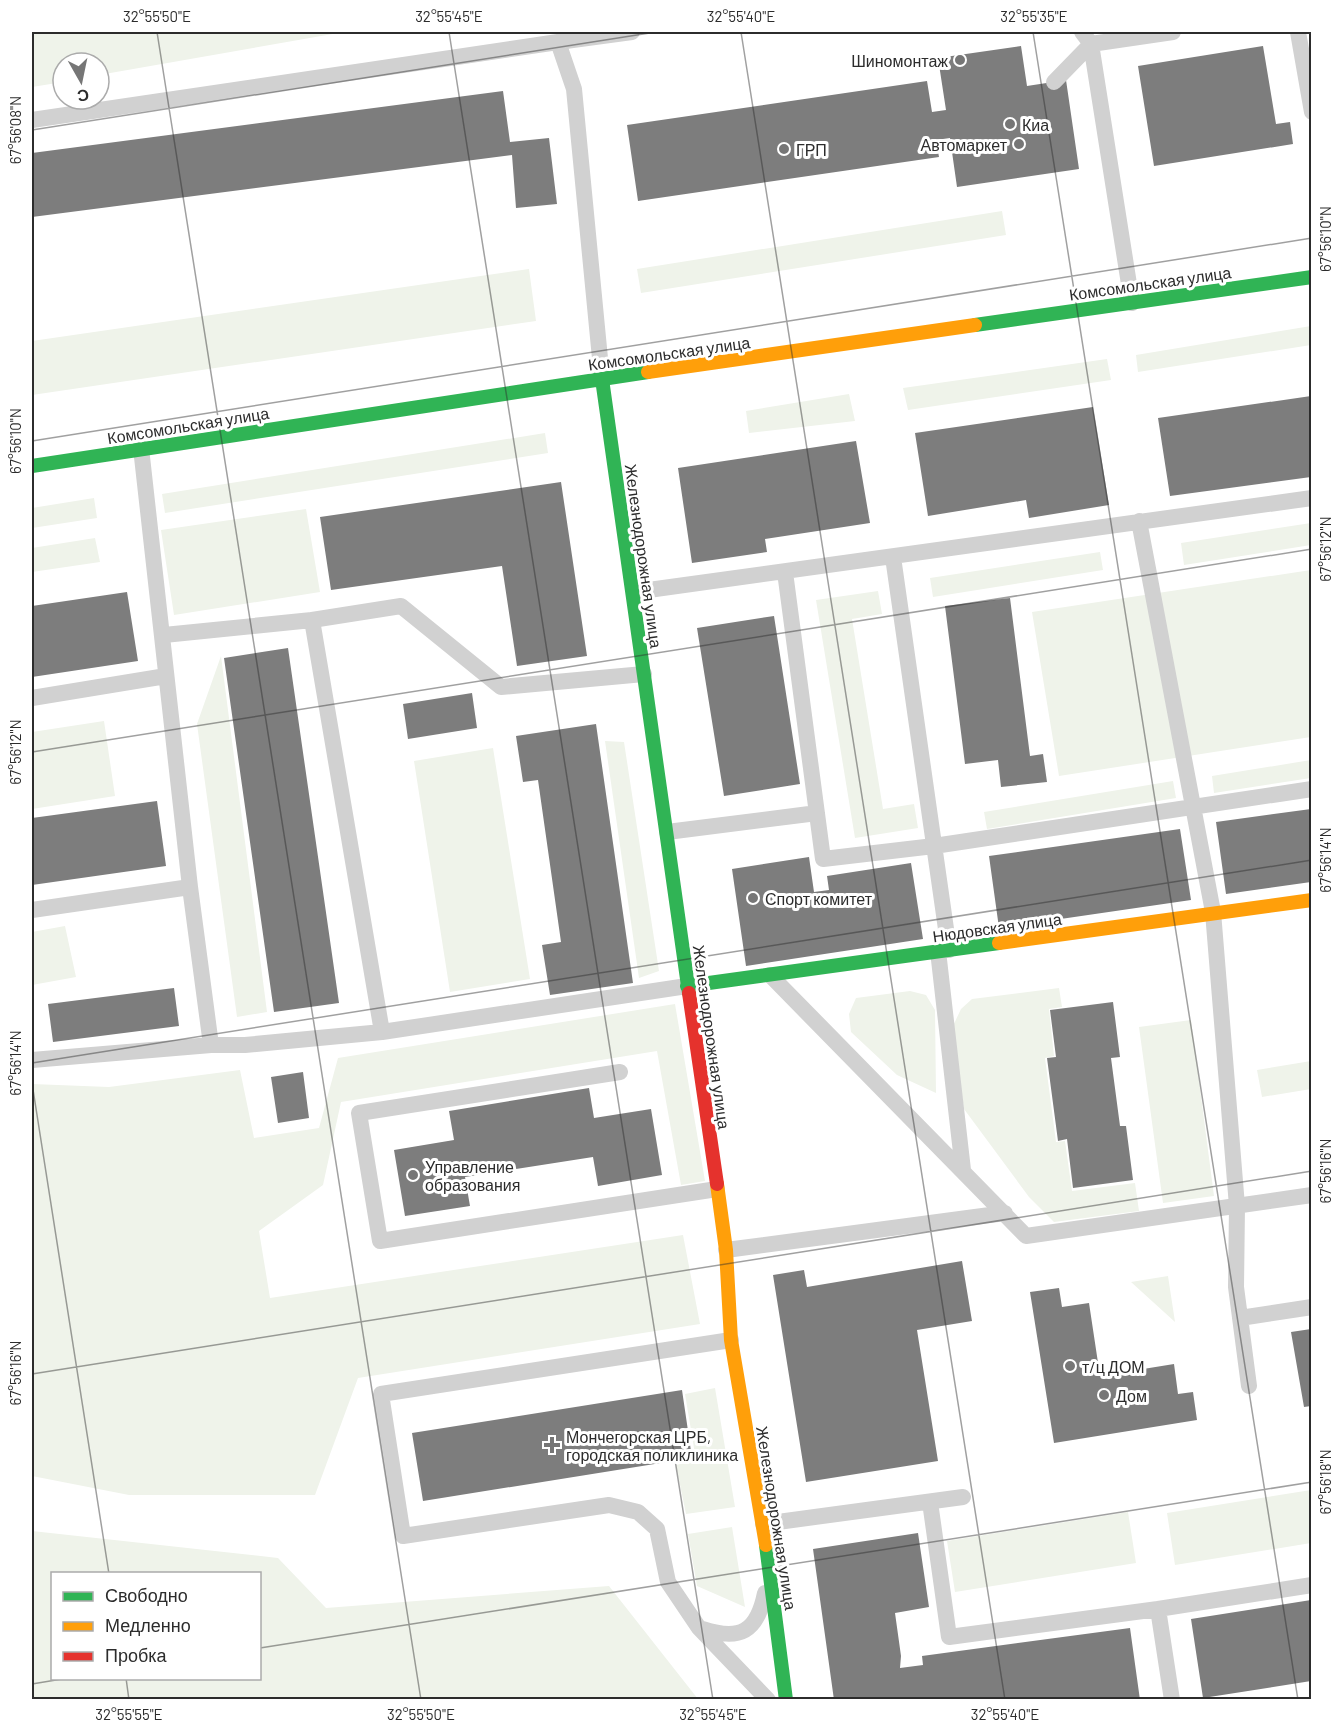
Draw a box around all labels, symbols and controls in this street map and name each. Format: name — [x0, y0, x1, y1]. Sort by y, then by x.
text: 32°55'50"E — [123, 7, 191, 25]
text: 32°55'45"E — [415, 7, 483, 25]
text: 32°55'40"E — [707, 7, 775, 25]
text: 32°55'35"E — [1000, 7, 1068, 25]
north arrow — [51, 51, 111, 111]
place label: Шиномонтаж — [851, 51, 948, 70]
marker: Шиномонтаж — [953, 53, 967, 67]
text: С — [76, 86, 91, 107]
text: 67°56'08"N — [6, 96, 24, 164]
place label: Киа — [1022, 115, 1049, 134]
marker: Киа — [1003, 117, 1017, 131]
place label: Автомаркет — [920, 135, 1008, 154]
marker: Автомаркет — [1012, 137, 1026, 151]
place label: ГРП — [796, 140, 827, 159]
marker: ГРП — [777, 142, 791, 156]
text: 67°56'10"N — [1316, 206, 1334, 272]
street label: Комсомольская улица — [1068, 262, 1232, 304]
street label: Комсомольская улица — [587, 332, 751, 374]
street label: Комсомольская улица — [106, 403, 270, 447]
text: 67°56'10"N — [6, 408, 24, 474]
street label: Железнодорожная улица — [622, 463, 666, 649]
text: 67°56'12"N — [1316, 516, 1334, 582]
text: 67°56'12"N — [6, 719, 24, 785]
text: 67°56'14"N — [1316, 827, 1334, 893]
place label: Спорт комитет — [765, 889, 873, 908]
marker: Спорт комитет — [746, 891, 760, 905]
street label: Нюдовская улица — [931, 909, 1063, 945]
street label: Железнодорожная улица — [690, 944, 734, 1130]
text: 67°56'14"N — [6, 1030, 24, 1096]
text: 67°56'16"N — [1316, 1138, 1334, 1204]
place label: Управление образования — [425, 1157, 520, 1194]
marker: Управление образования — [406, 1168, 420, 1182]
text: 67°56'16"N — [6, 1340, 24, 1406]
place label: т/ц ДОМ — [1082, 1357, 1145, 1376]
marker: т/ц ДОМ — [1063, 1359, 1077, 1373]
place label: Дом — [1116, 1386, 1147, 1405]
marker: Дом — [1097, 1388, 1111, 1402]
street label: Железнодорожная улица — [753, 1425, 801, 1611]
place label: Мончегорская ЦРБ, городская поликлиника — [566, 1427, 738, 1464]
marker: Мончегорская ЦРБ, городская поликлиника — [543, 1436, 561, 1454]
text: 67°56'18"N — [1316, 1449, 1334, 1515]
legend — [51, 1572, 261, 1680]
text: Свободно — [105, 1584, 188, 1606]
text: Медленно — [105, 1614, 191, 1636]
text: Пробка — [105, 1644, 168, 1666]
text: 32°55'55"E — [95, 1705, 163, 1723]
text: 32°55'50"E — [387, 1705, 455, 1723]
text: 32°55'45"E — [679, 1705, 747, 1723]
text: 32°55'40"E — [971, 1705, 1039, 1723]

